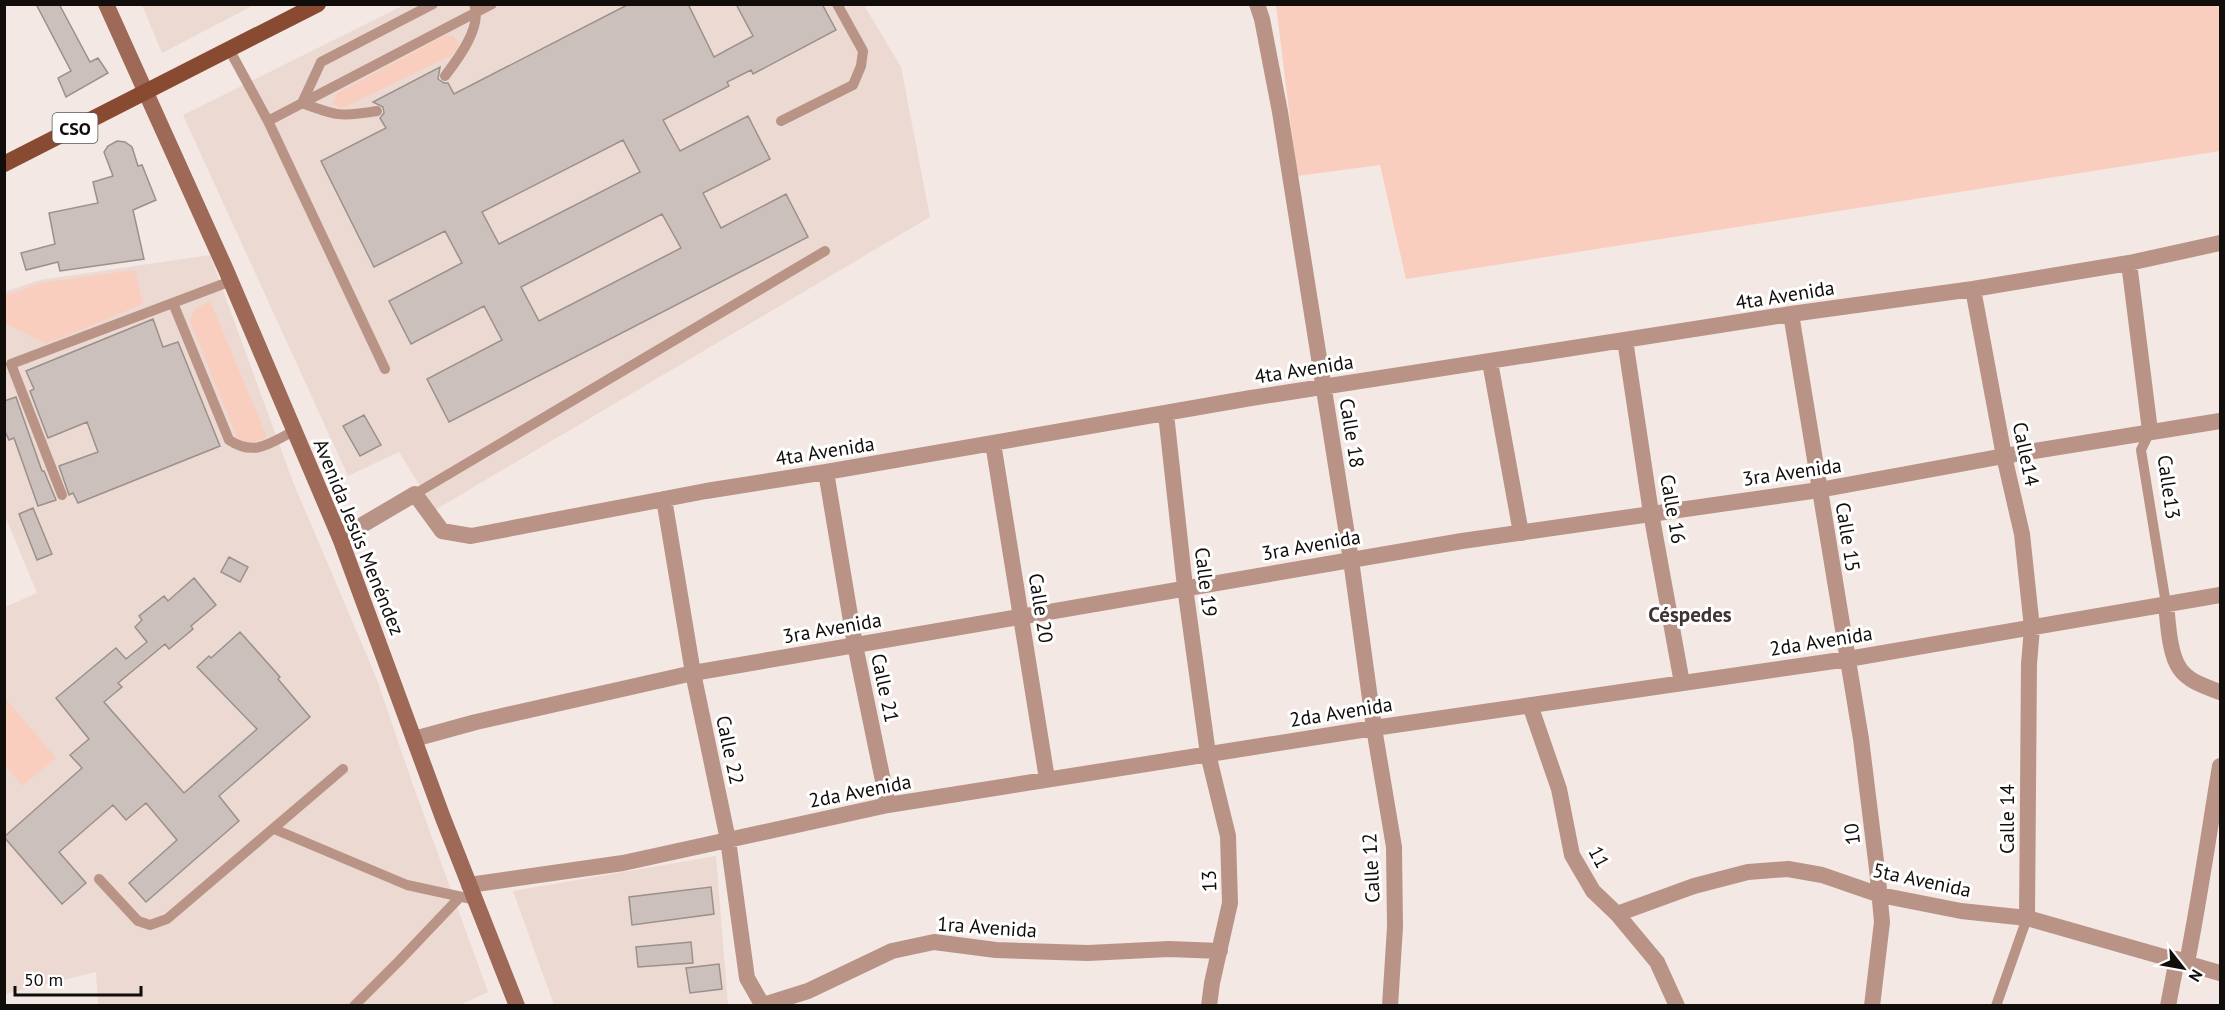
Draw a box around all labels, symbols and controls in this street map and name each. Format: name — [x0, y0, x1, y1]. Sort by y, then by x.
road number: CSO — [52, 113, 98, 143]
street label: 4ta Avenida — [1734, 274, 1836, 316]
street label: 4ta Avenida — [1253, 348, 1355, 390]
street label: Calle 18 — [1334, 396, 1370, 470]
street label: Calle14 — [2007, 420, 2045, 488]
street label: 4ta Avenida — [774, 430, 876, 472]
street label: Avenida Jesús Menéndez — [308, 435, 410, 639]
street label: 3ra Avenida — [1741, 452, 1843, 492]
street label: Calle13 — [2152, 453, 2186, 521]
street label: Calle 16 — [1654, 472, 1692, 546]
street label: Calle 15 — [1830, 500, 1866, 574]
street label: 3ra Avenida — [1260, 524, 1362, 566]
street label: Calle 19 — [1189, 546, 1223, 618]
street label: Calle 20 — [1023, 571, 1059, 645]
district label: Céspedes — [1648, 601, 1732, 628]
street label: 3ra Avenida — [781, 607, 883, 649]
street label: 2da Avenida — [1768, 620, 1874, 662]
street label: Calle 21 — [865, 651, 905, 725]
street label: 2da Avenida — [1288, 691, 1394, 733]
street label: Calle 22 — [710, 713, 750, 787]
street label: 2da Avenida — [807, 768, 913, 814]
street label: Calle 14 — [1994, 784, 2020, 854]
street label: 10 — [1838, 822, 1866, 846]
street label: Calle 12 — [1356, 832, 1386, 904]
street label: 11 — [1582, 841, 1616, 873]
street label: 5ta Avenida — [1870, 857, 1974, 903]
street label: 13 — [1196, 870, 1222, 892]
street label: 1ra Avenida — [936, 911, 1038, 943]
north arrow — [2153, 938, 2213, 998]
scale bar — [15, 959, 141, 997]
text: N — [2185, 966, 2207, 985]
text: 50 m — [24, 968, 63, 991]

